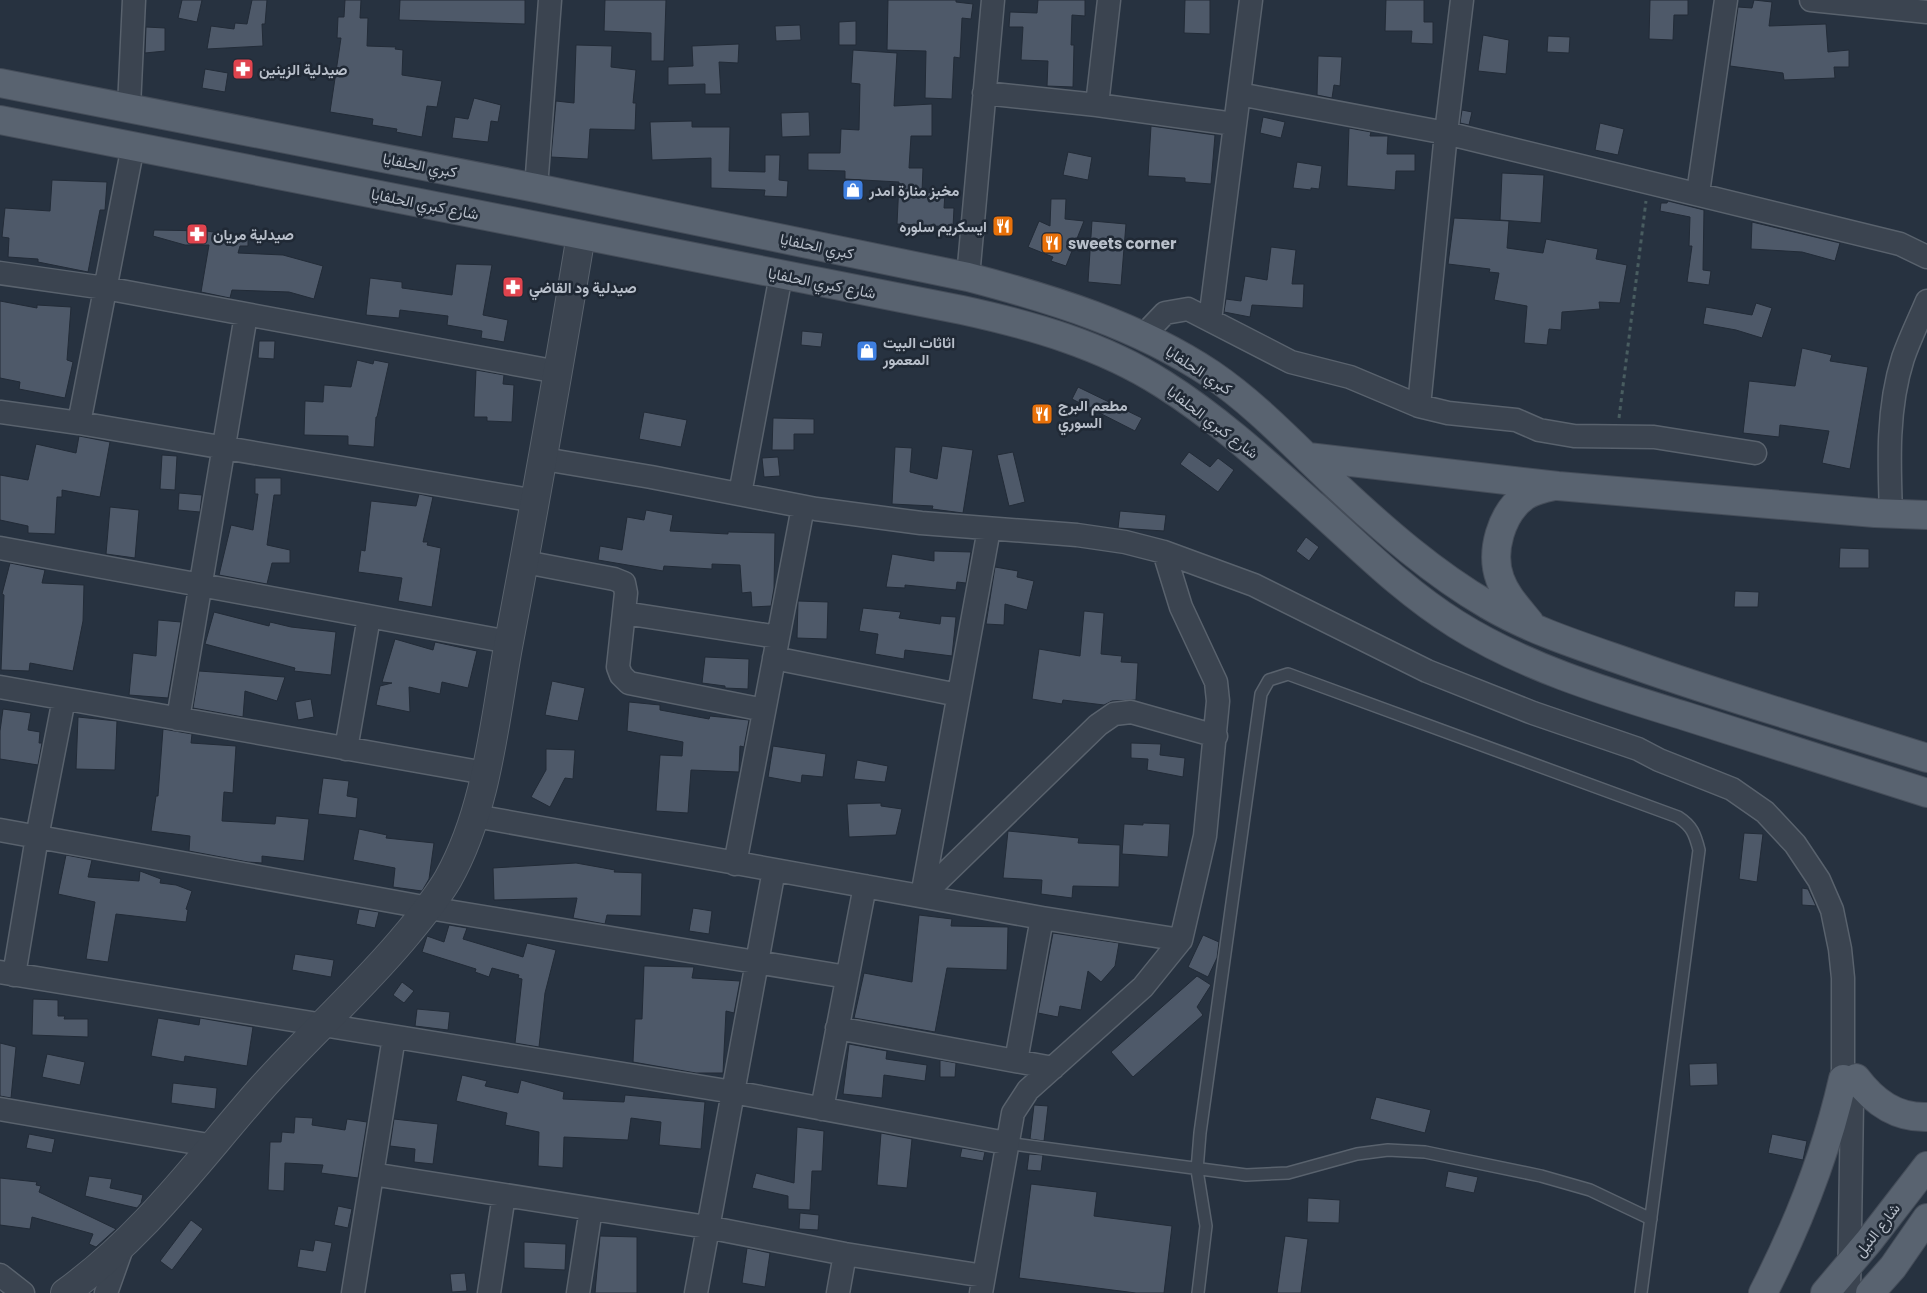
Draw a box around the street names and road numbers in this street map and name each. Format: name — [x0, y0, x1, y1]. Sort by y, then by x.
street label: كبري الحلفايا — [381, 148, 459, 185]
street label: شارع كبري الحلفايا — [369, 183, 481, 228]
street label: كبري الحلفايا — [777, 228, 856, 267]
street label: شارع كبري الحلفايا — [766, 262, 878, 307]
street label: كبري الحلفايا — [1160, 341, 1236, 402]
street label: شارع كبري الحلفايا — [1161, 381, 1263, 466]
street label: شارع النيل — [1849, 1199, 1906, 1262]

